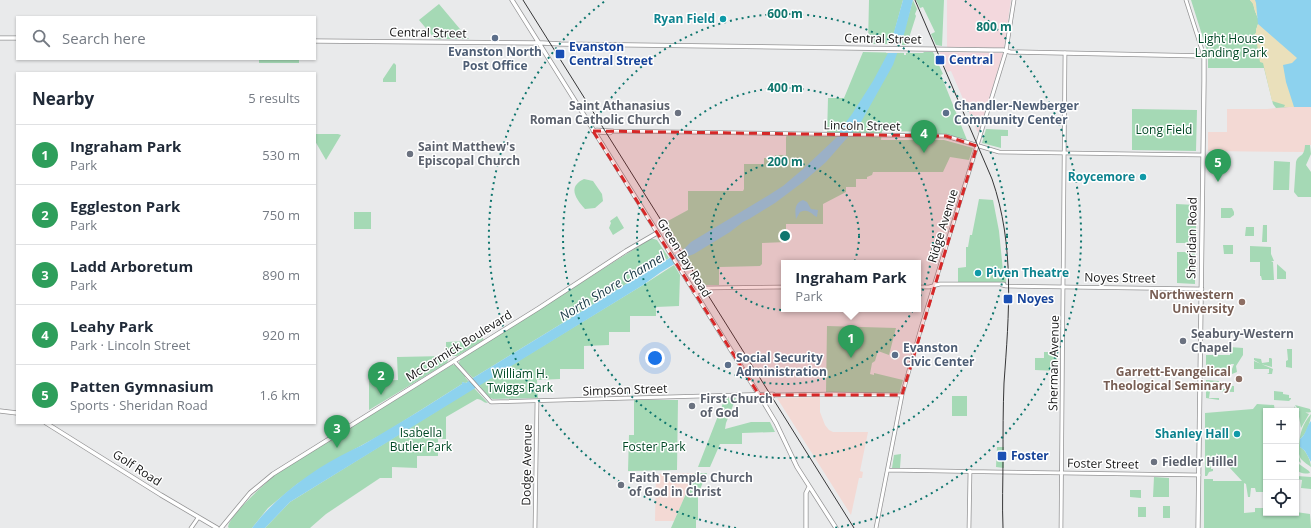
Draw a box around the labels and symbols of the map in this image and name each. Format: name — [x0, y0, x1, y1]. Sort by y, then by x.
text: 600 m — [767, 5, 803, 22]
place label: Ryan Field — [653, 10, 715, 27]
marker: Ryan Field — [718, 14, 728, 24]
text: 800 m — [976, 18, 1012, 35]
street label: Central Street — [389, 23, 467, 42]
street label: Central Street — [844, 29, 922, 48]
park label: Light House Landing Park — [1195, 30, 1268, 61]
marker: Evanston North Post Office — [490, 33, 500, 43]
place label: Evanston Central Street — [569, 38, 653, 69]
place label: Evanston North Post Office — [448, 43, 542, 74]
marker: Evanston Central Street — [554, 48, 566, 60]
place label: Central — [949, 51, 993, 68]
marker: Central — [934, 54, 946, 66]
text: 400 m — [767, 79, 803, 96]
place label: Saint Athanasius Roman Catholic Church — [530, 97, 670, 128]
place label: Chandler-Newberger Community Center — [954, 97, 1079, 128]
marker: Saint Athanasius Roman Catholic Church — [673, 108, 683, 118]
marker: Chandler-Newberger Community Center — [941, 108, 951, 118]
street label: Lincoln Street — [824, 116, 900, 135]
pin: 4 — [911, 120, 937, 153]
park label: Long Field — [1136, 121, 1192, 138]
place label: Saint Matthew's Episcopal Church — [418, 138, 520, 169]
marker: Saint Matthew's Episcopal Church — [405, 149, 415, 159]
pin: 5 — [1205, 149, 1231, 182]
text: 200 m — [767, 153, 803, 170]
place label: Roycemore — [1068, 168, 1135, 185]
marker: Roycemore — [1138, 172, 1148, 182]
street label: Ridge Avenue — [923, 187, 962, 265]
street label: Sheridan Road — [1182, 197, 1201, 279]
street label: Green Bay Road — [653, 215, 715, 300]
centre of rings — [778, 229, 792, 243]
water label: North Shore Channel — [556, 247, 669, 325]
place label: Piven Theatre — [986, 264, 1069, 281]
marker: Piven Theatre — [973, 268, 983, 278]
street label: Noyes Street — [1084, 268, 1156, 287]
place label: Northwestern University — [1149, 286, 1234, 317]
place label: Noyes — [1017, 290, 1054, 307]
marker: Noyes — [1002, 293, 1014, 305]
marker: Northwestern University — [1237, 297, 1247, 307]
street label: McCormick Boulevard — [402, 306, 515, 385]
street label: Sherman Avenue — [1044, 315, 1063, 411]
pin: 1 — [838, 325, 864, 358]
place label: Seabury-Western Chapel — [1191, 325, 1294, 356]
marker: Seabury-Western Chapel — [1178, 336, 1188, 346]
place label: Evanston Civic Center — [903, 339, 975, 370]
your location — [645, 348, 665, 368]
place label: Social Security Administration — [736, 349, 827, 380]
marker: Evanston Civic Center — [890, 350, 900, 360]
marker: Social Security Administration — [723, 360, 733, 370]
pin: 2 — [368, 362, 394, 395]
place label: Garrett-Evangelical Theological Seminary — [1103, 363, 1231, 394]
park label: William H. Twiggs Park — [487, 365, 554, 396]
marker: Garrett-Evangelical Theological Seminary — [1234, 374, 1244, 384]
street label: Simpson Street — [582, 380, 668, 399]
place label: First Church of God — [700, 390, 773, 421]
marker: First Church of God — [687, 401, 697, 411]
pin: 3 — [324, 415, 350, 448]
park label: Isabella Butler Park — [390, 424, 453, 455]
street label: Dodge Avenue — [517, 424, 536, 506]
place label: Shanley Hall — [1155, 425, 1229, 442]
marker: Shanley Hall — [1232, 429, 1242, 439]
park label: Foster Park — [622, 438, 686, 455]
street label: Golf Road — [110, 446, 165, 490]
place label: Foster — [1011, 447, 1049, 464]
marker: Foster — [996, 450, 1008, 462]
place label: Fiedler Hillel — [1162, 453, 1237, 470]
street label: Foster Street — [1067, 454, 1139, 473]
marker: Fiedler Hillel — [1149, 457, 1159, 467]
place label: Faith Temple Church of God in Christ — [629, 469, 753, 500]
marker: Faith Temple Church of God in Christ — [616, 480, 626, 490]

